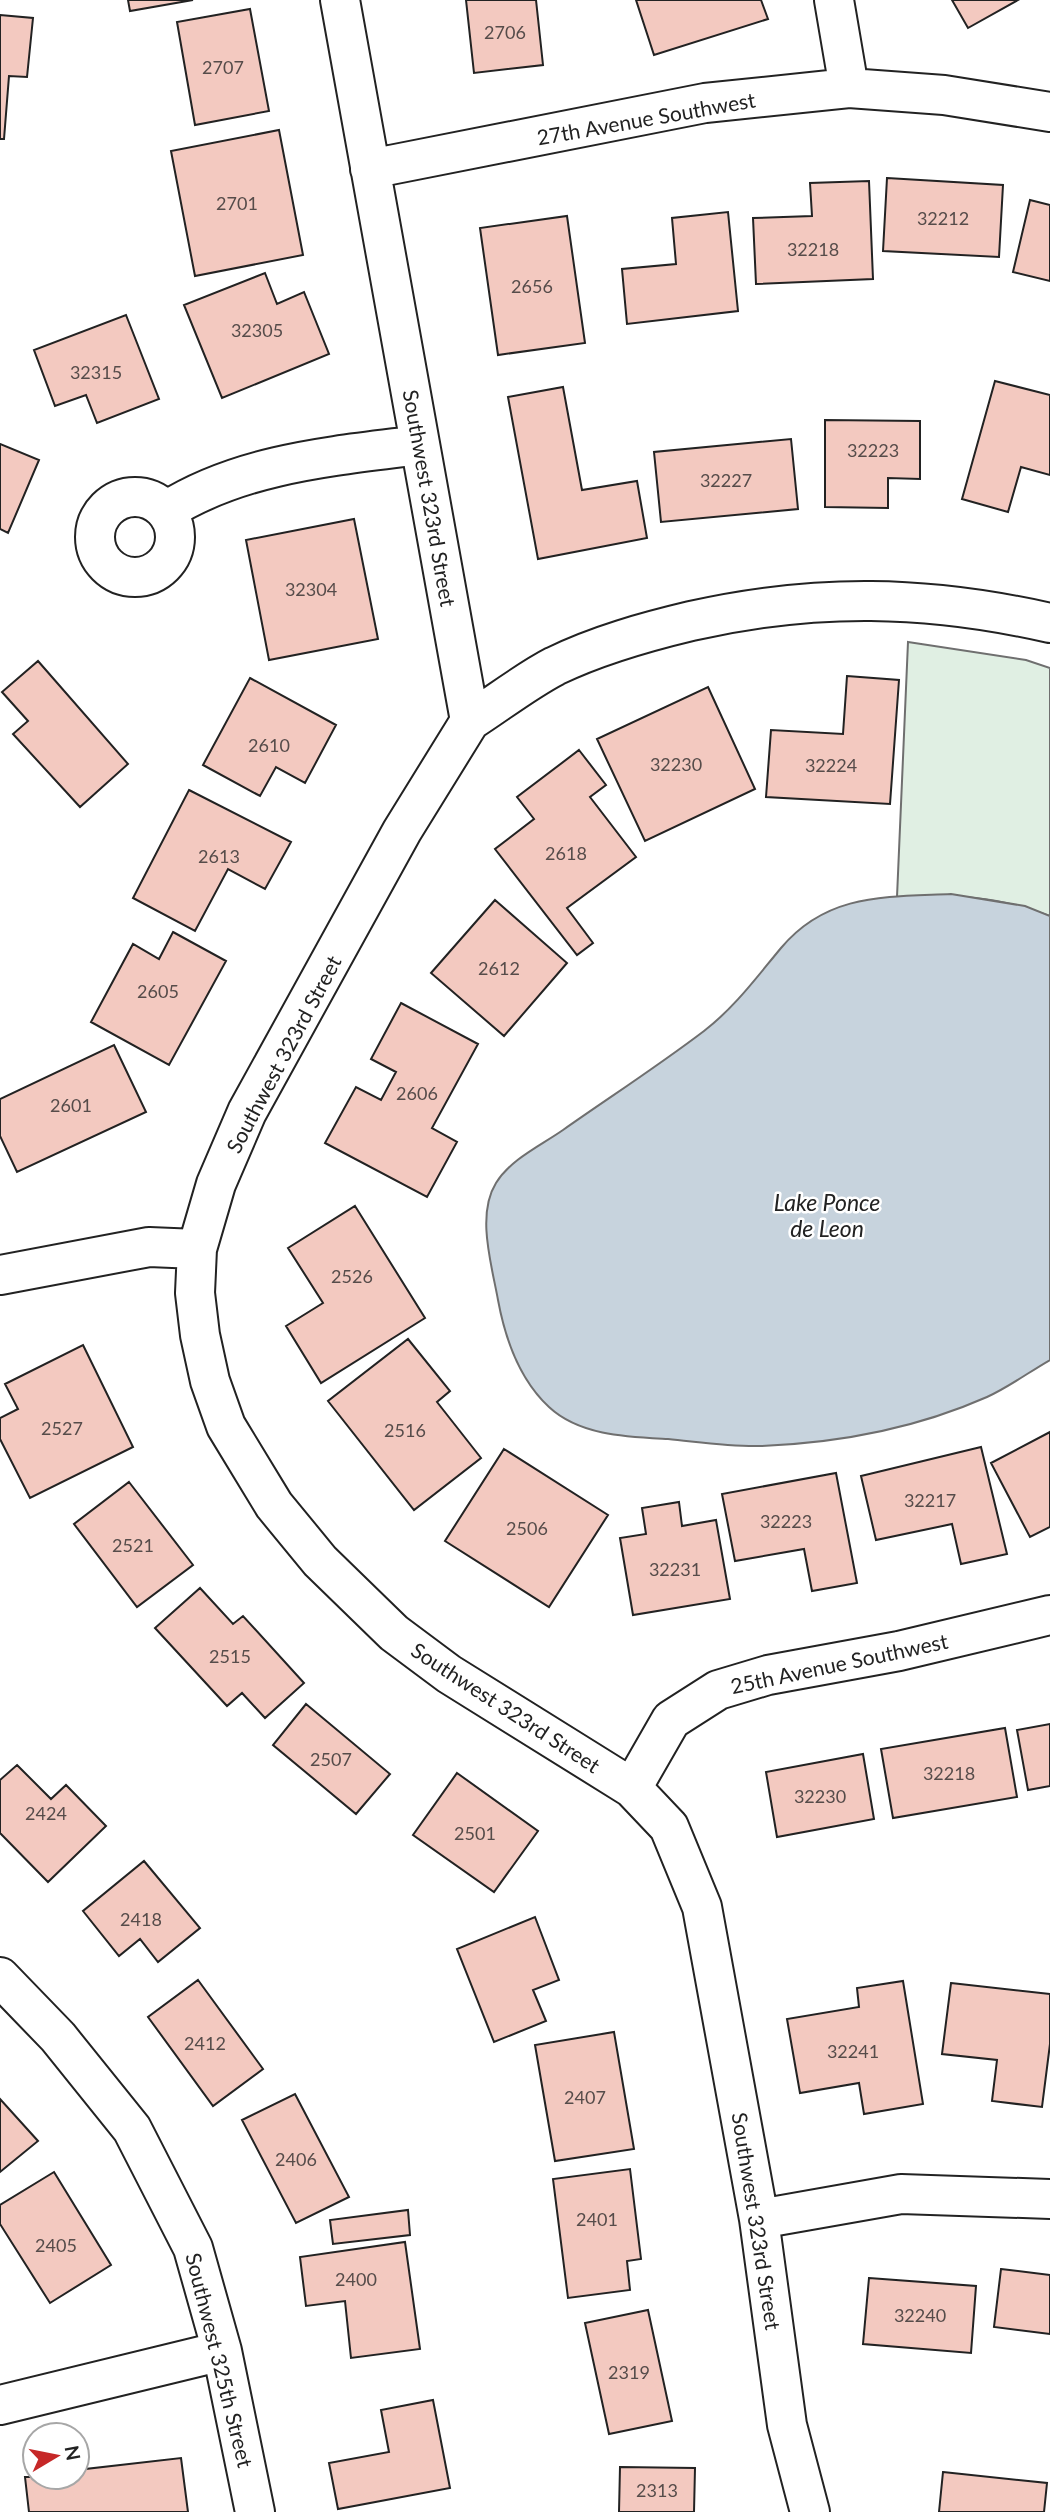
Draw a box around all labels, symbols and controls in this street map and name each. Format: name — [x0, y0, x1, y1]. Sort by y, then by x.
house number: 2706 — [484, 21, 526, 43]
house number: 2707 — [202, 56, 244, 78]
street label: 27th Avenue Southwest — [535, 86, 758, 150]
house number: 2701 — [216, 192, 258, 214]
house number: 32212 — [917, 207, 969, 229]
house number: 32218 — [787, 238, 839, 260]
house number: 2656 — [511, 275, 553, 297]
house number: 32305 — [231, 319, 283, 341]
house number: 32315 — [70, 361, 122, 383]
street label: Southwest 323rd Street — [399, 388, 461, 609]
house number: 32223 — [847, 439, 899, 461]
house number: 32227 — [700, 469, 752, 491]
house number: 32304 — [285, 578, 337, 600]
house number: 2610 — [248, 734, 290, 756]
house number: 32230 — [650, 753, 702, 775]
house number: 32224 — [805, 754, 857, 776]
house number: 2618 — [545, 842, 587, 864]
house number: 2613 — [198, 845, 240, 867]
street label: Southwest 323rd Street — [220, 951, 346, 1157]
house number: 2612 — [478, 957, 520, 979]
house number: 2605 — [137, 980, 179, 1002]
house number: 2606 — [396, 1082, 438, 1104]
house number: 2601 — [50, 1094, 92, 1116]
water label: Lake Ponce de Leon — [774, 1188, 880, 1242]
house number: 2526 — [331, 1265, 373, 1287]
house number: 2527 — [41, 1417, 83, 1439]
house number: 2516 — [384, 1419, 426, 1441]
house number: 32217 — [904, 1489, 956, 1511]
house number: 32223 — [760, 1510, 812, 1532]
house number: 2506 — [506, 1517, 548, 1539]
house number: 2521 — [112, 1534, 154, 1556]
house number: 32231 — [649, 1558, 701, 1580]
street label: 25th Avenue Southwest — [728, 1628, 950, 1698]
street label: Southwest 323rd Street — [407, 1637, 605, 1778]
house number: 2515 — [209, 1645, 251, 1667]
house number: 2507 — [310, 1748, 352, 1770]
house number: 32218 — [923, 1762, 975, 1784]
house number: 32230 — [794, 1785, 846, 1807]
house number: 2424 — [25, 1802, 67, 1824]
house number: 2501 — [454, 1822, 496, 1844]
house number: 2418 — [120, 1908, 162, 1930]
house number: 2412 — [184, 2032, 226, 2054]
house number: 32241 — [827, 2040, 879, 2062]
house number: 2407 — [564, 2086, 606, 2108]
street label: Southwest 323rd Street — [727, 2111, 787, 2332]
house number: 2406 — [275, 2148, 317, 2170]
house number: 2401 — [576, 2208, 618, 2230]
house number: 2405 — [35, 2234, 77, 2256]
street label: Southwest 325th Street — [181, 2250, 259, 2470]
house number: 2400 — [335, 2268, 377, 2290]
house number: 32240 — [894, 2304, 946, 2326]
house number: 2319 — [608, 2361, 650, 2383]
north arrow — [21, 2421, 91, 2491]
text: N — [61, 2444, 86, 2462]
house number: 2313 — [636, 2479, 678, 2501]

